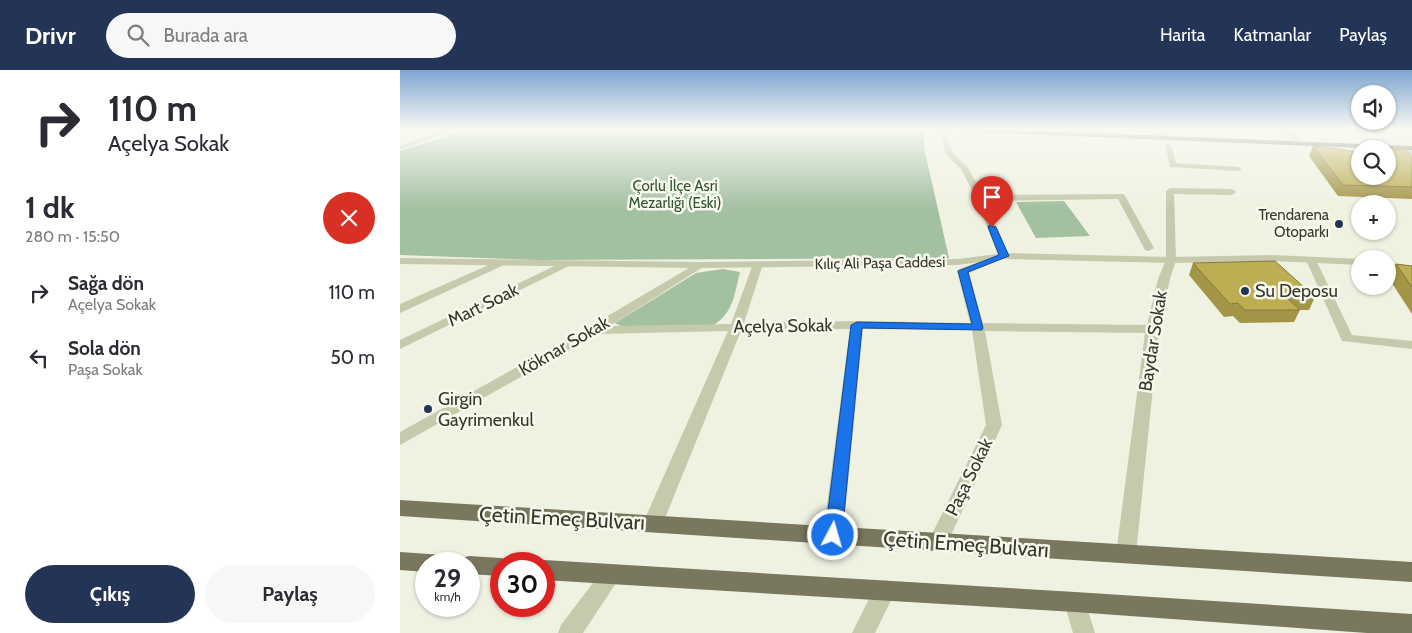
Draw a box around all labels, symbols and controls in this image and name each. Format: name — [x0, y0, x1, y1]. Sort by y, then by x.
search box — [106, 13, 456, 58]
text: Drivr — [25, 21, 76, 50]
icon: search — [124, 21, 152, 49]
text: Burada ara — [164, 24, 248, 47]
text: Harita — [1160, 24, 1205, 46]
text: Katmanlar — [1233, 24, 1311, 46]
text: Paylaş — [1339, 24, 1387, 46]
map controls — [1351, 85, 1396, 295]
button: sound — [1351, 85, 1396, 130]
text: 110 m — [108, 87, 197, 130]
icon: right — [25, 90, 90, 155]
text: Açelya Sokak — [108, 130, 229, 157]
button: search — [1351, 140, 1396, 185]
park label: Çorlu İlçe Asri Mezarlığı (Eski) — [629, 176, 721, 212]
pin — [971, 176, 1013, 227]
icon: arrive — [978, 183, 1006, 211]
text: 1 dk — [25, 189, 75, 226]
button: close — [323, 192, 375, 244]
button: + — [1351, 195, 1396, 240]
place label: Trendarena Otoparkı — [1258, 206, 1330, 241]
marker: Trendarena Otoparkı — [1333, 218, 1345, 230]
text: 280 m · 15:50 — [25, 227, 120, 246]
button: − — [1351, 250, 1396, 295]
street label: Kılıç Ali Paşa Caddesi — [815, 253, 945, 273]
text: Sağa dön — [68, 272, 144, 295]
street label: Mart Soak — [444, 278, 523, 332]
icon: right — [25, 279, 53, 307]
place label: Su Deposu — [1255, 280, 1338, 302]
text: 110 m — [328, 281, 375, 304]
marker: Su Deposu — [1239, 285, 1251, 297]
street label: Baydar Sokak — [1134, 288, 1172, 393]
text: Açelya Sokak — [68, 295, 156, 314]
street label: Köknar Sokak — [515, 311, 614, 381]
street label: Açelya Sokak — [733, 314, 834, 338]
text: Sola dön — [68, 337, 141, 360]
icon: left — [25, 344, 53, 372]
text: 50 m — [331, 346, 375, 369]
text: Paşa Sokak — [68, 360, 143, 379]
place label: Girgin Gayrimenkul — [438, 388, 535, 431]
marker: Girgin Gayrimenkul — [422, 403, 434, 415]
street label: Paşa Sokak — [941, 434, 998, 520]
street label: Çetin Emeç Bulvarı — [479, 501, 645, 535]
position arrow — [806, 508, 858, 560]
street label: Çetin Emeç Bulvarı — [882, 526, 1050, 562]
speed limit sign: 30 — [490, 552, 555, 617]
text: 29 — [434, 563, 461, 593]
button: Çıkış — [25, 565, 195, 623]
button: Paylaş — [205, 565, 375, 623]
text: km/h — [434, 589, 461, 604]

